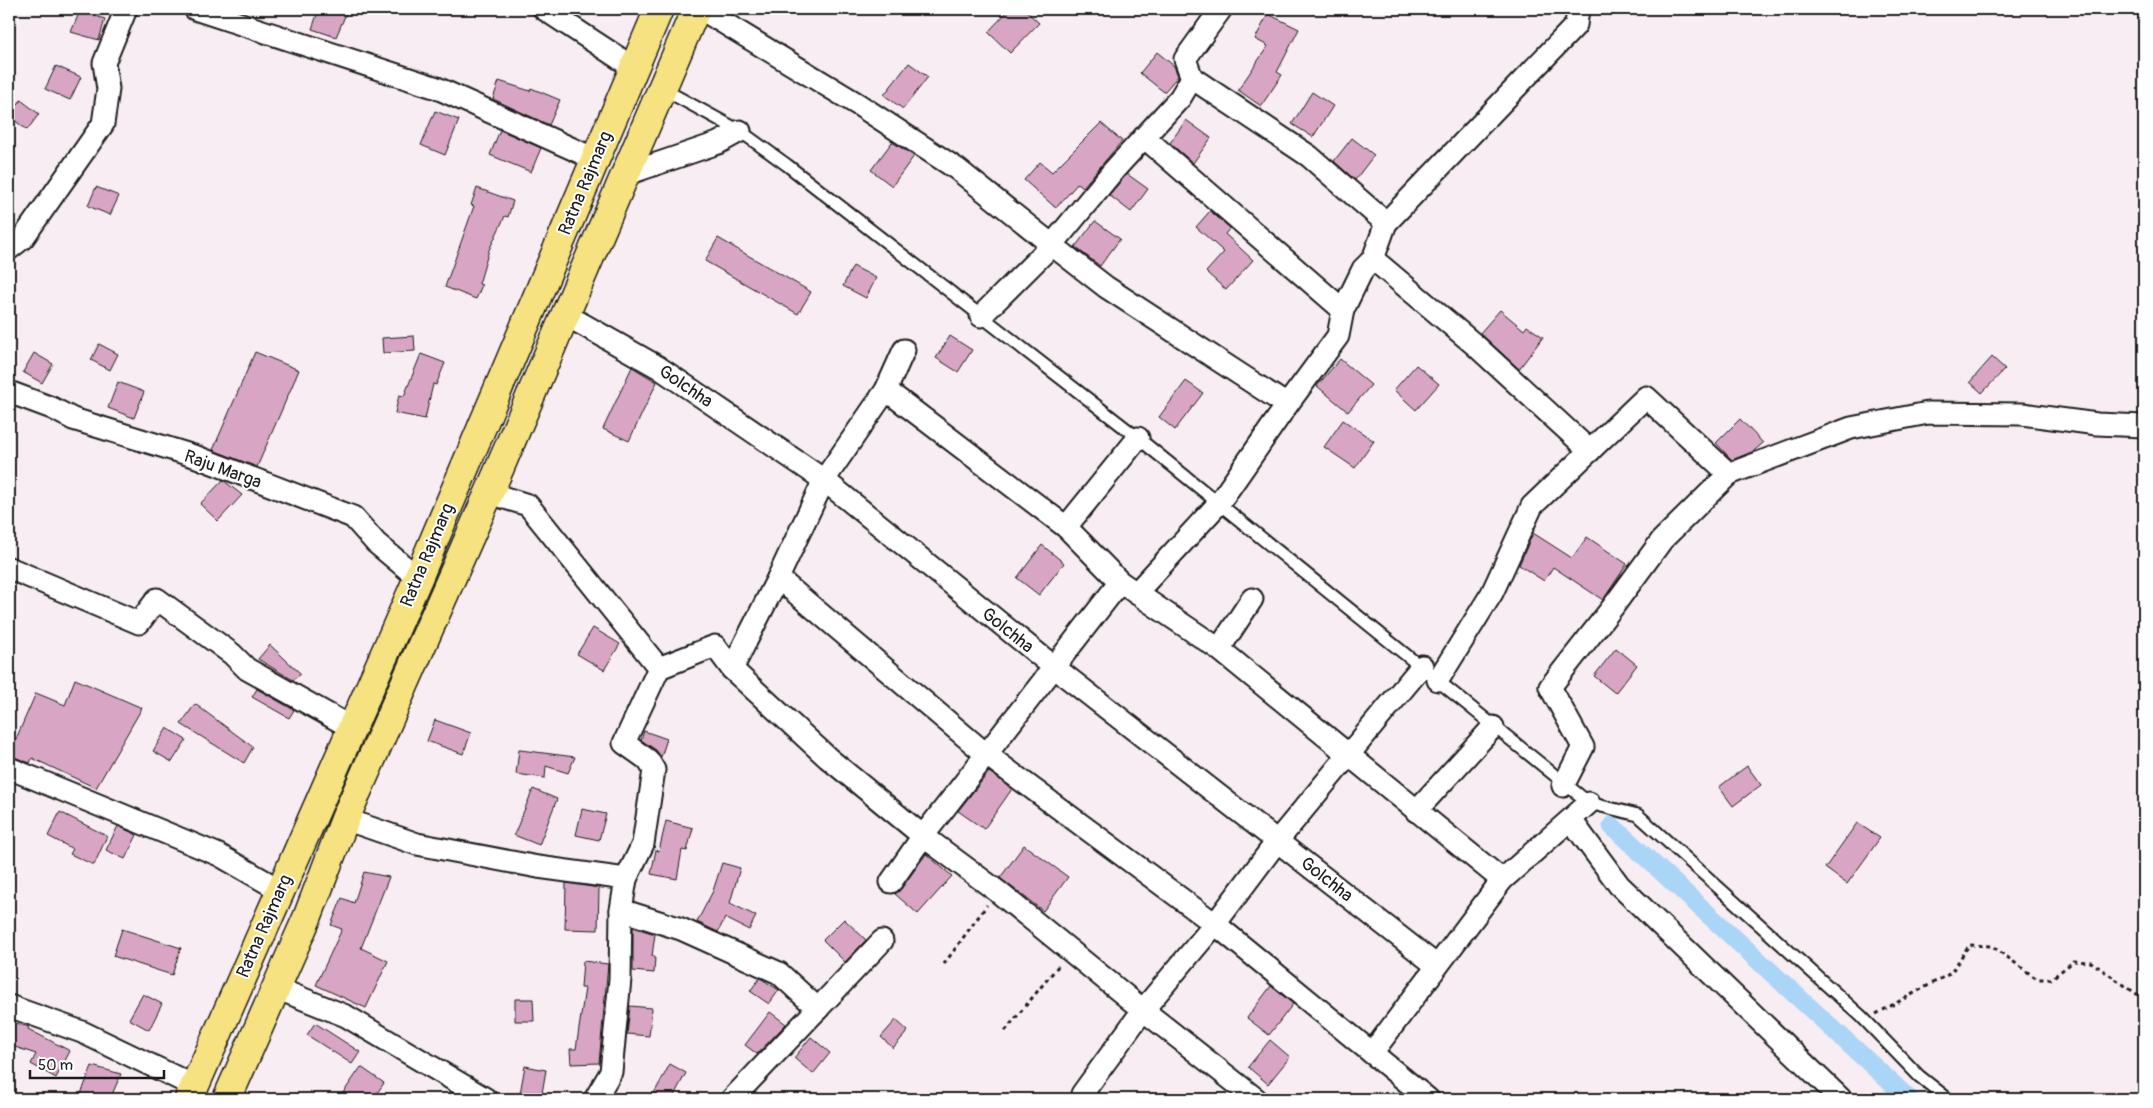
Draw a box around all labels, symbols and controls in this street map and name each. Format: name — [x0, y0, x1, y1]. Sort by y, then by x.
street label: Ratna Rajmarg — [553, 128, 618, 239]
street label: Golchha — [654, 360, 717, 413]
street label: Raju Marga — [181, 445, 265, 494]
street label: Ratna Rajmarg — [395, 500, 460, 611]
street label: Golchha — [977, 602, 1038, 658]
street label: Golchha — [1296, 852, 1358, 907]
street label: Ratna Rajmarg — [231, 871, 297, 981]
scale bar — [30, 1048, 164, 1080]
text: 50 m — [38, 1056, 73, 1075]

